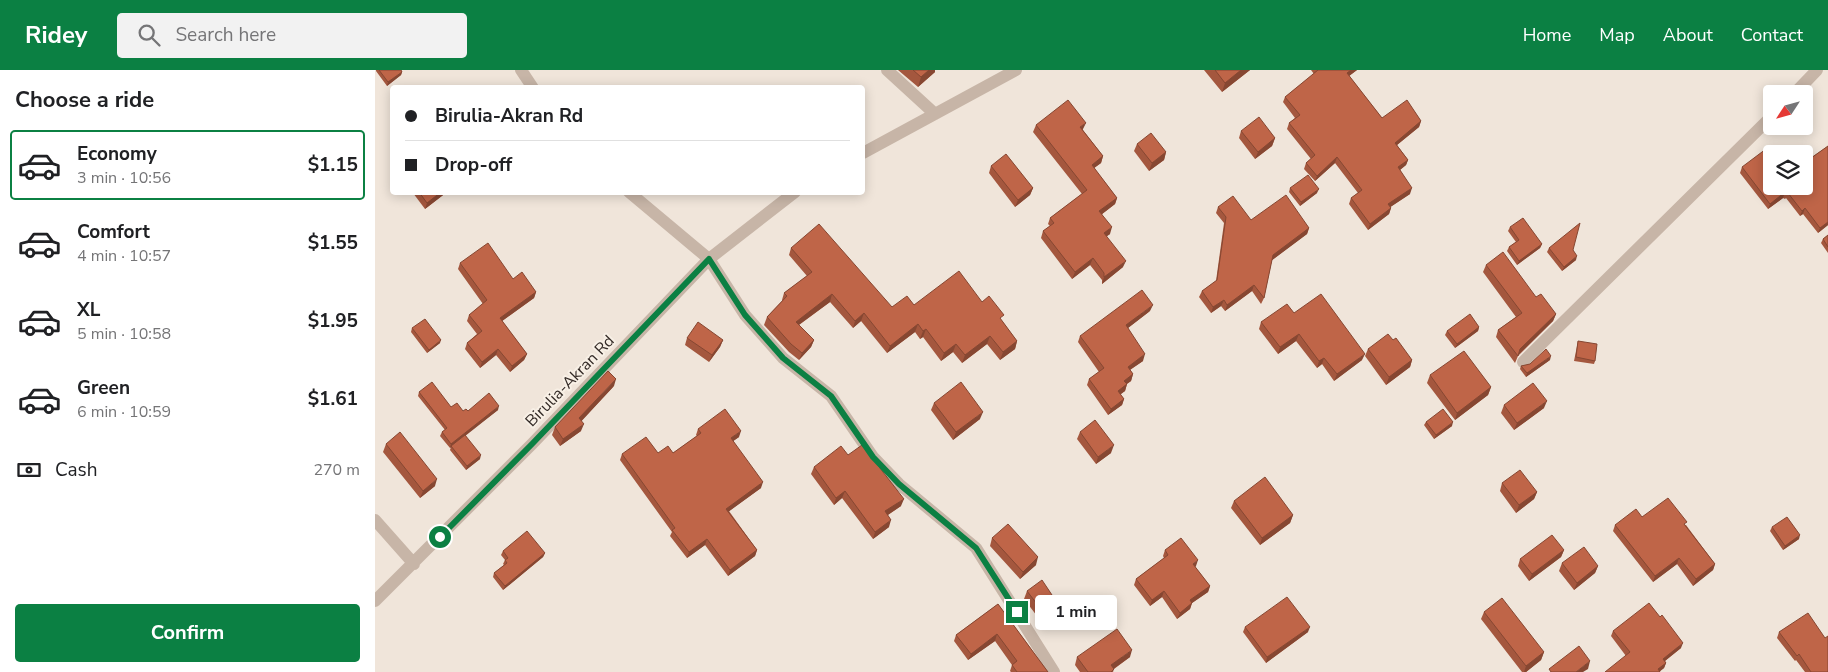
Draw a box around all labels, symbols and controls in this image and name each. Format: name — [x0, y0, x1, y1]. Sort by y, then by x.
search box — [117, 13, 467, 58]
text: Ridey — [25, 19, 87, 51]
icon: search — [135, 21, 163, 49]
text: Search here — [175, 22, 276, 48]
text: Home — [1523, 23, 1571, 47]
text: Map — [1599, 23, 1635, 47]
text: About — [1663, 23, 1713, 47]
text: Contact — [1741, 23, 1803, 47]
text: Choose a ride — [15, 85, 154, 115]
north arrow — [1763, 85, 1813, 135]
map controls — [1763, 85, 1813, 195]
text: Birulia-Akran Rd — [435, 103, 583, 129]
text: Economy — [77, 141, 157, 167]
icon: car — [17, 143, 62, 188]
button: layers — [1763, 145, 1813, 195]
text: $1.15 — [308, 152, 358, 178]
text: Drop-off — [435, 152, 512, 178]
text: 3 min · 10:56 — [77, 167, 171, 189]
text: Comfort — [77, 219, 150, 245]
icon: car — [17, 221, 62, 266]
text: $1.55 — [308, 230, 358, 256]
text: 4 min · 10:57 — [77, 245, 171, 267]
text: XL — [77, 297, 100, 323]
icon: car — [17, 299, 62, 344]
text: $1.95 — [308, 308, 358, 334]
text: 5 min · 10:58 — [77, 323, 171, 345]
street label: Birulia-Akran Rd — [521, 330, 619, 432]
text: Green — [77, 375, 130, 401]
icon: car — [17, 377, 62, 422]
text: $1.61 — [308, 386, 358, 412]
text: 6 min · 10:59 — [77, 401, 171, 423]
icon: cash — [15, 456, 43, 484]
text: Cash — [55, 457, 97, 483]
text: 270 m — [313, 459, 360, 481]
route start — [429, 526, 451, 548]
callout: 1 min — [1035, 594, 1117, 630]
route end — [1006, 601, 1028, 623]
text: 1 min — [1055, 601, 1097, 623]
button: Confirm — [15, 604, 360, 662]

